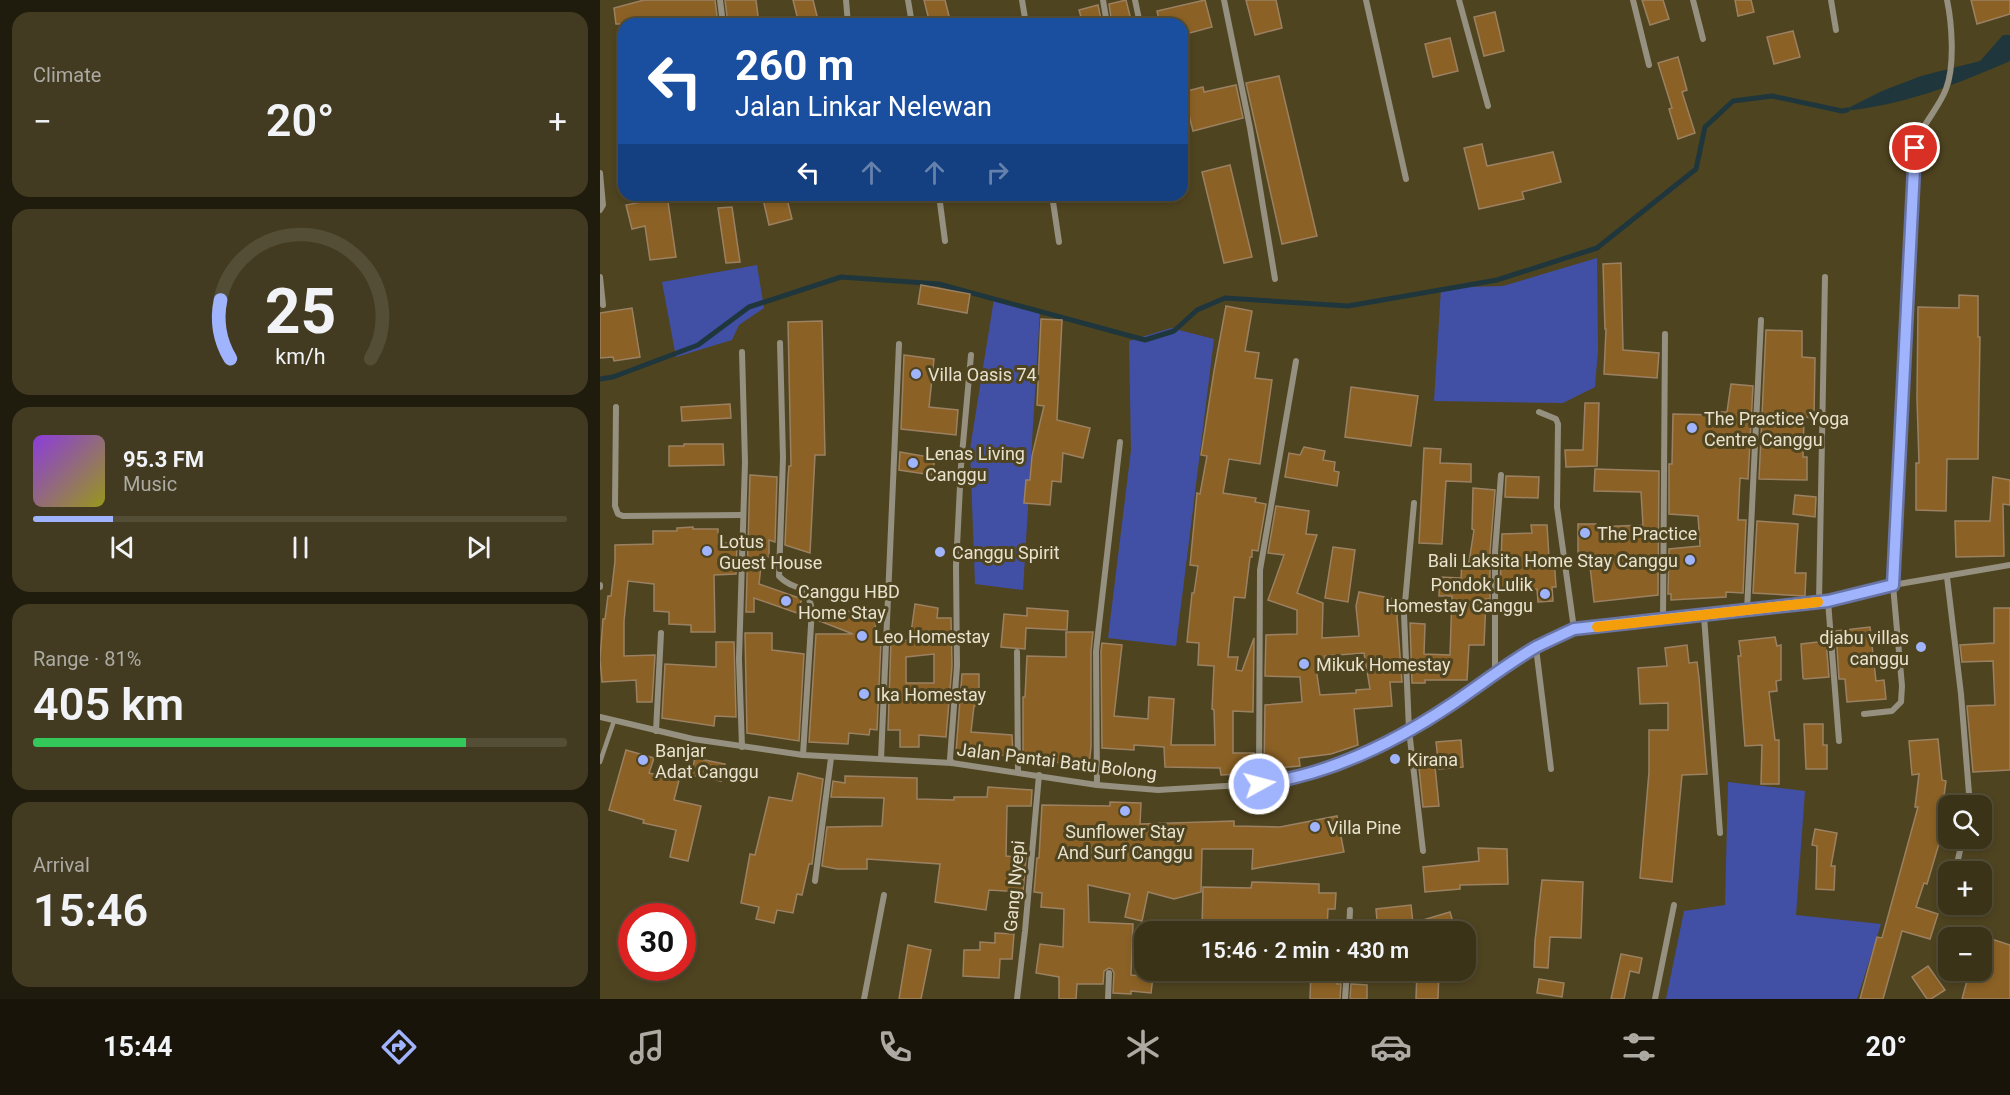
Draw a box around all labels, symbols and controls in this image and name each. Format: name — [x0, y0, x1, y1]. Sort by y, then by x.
text: 260 m — [735, 41, 854, 90]
icon: left — [636, 42, 714, 120]
text: Climate — [33, 63, 101, 87]
text: Jalan Linkar Nelewan — [735, 91, 992, 123]
text: 20° — [266, 94, 334, 147]
text: − — [33, 102, 52, 141]
text: + — [548, 102, 567, 141]
pin — [1889, 122, 1940, 173]
icon: arrive — [1898, 131, 1931, 164]
icon: left — [792, 156, 825, 189]
icon: ahead — [855, 156, 888, 189]
icon: ahead — [918, 156, 951, 189]
icon: right — [981, 156, 1014, 189]
text: 25 — [264, 275, 336, 348]
text: km/h — [275, 345, 325, 370]
place label: Villa Oasis 74 — [928, 364, 1037, 385]
marker: Villa Oasis 74 — [909, 367, 923, 381]
place label: The Practice Yoga Centre Canggu — [1704, 408, 1849, 450]
marker: The Practice Yoga Centre Canggu — [1685, 421, 1699, 435]
place label: Lenas Living Canggu — [925, 443, 1025, 485]
text: 95.3 FM — [123, 447, 204, 472]
marker: Lenas Living Canggu — [906, 456, 920, 470]
text: Music — [123, 472, 177, 496]
place label: The Practice — [1597, 523, 1697, 544]
marker: The Practice — [1578, 526, 1592, 540]
icon: previous — [106, 531, 139, 564]
icon: pause — [284, 531, 317, 564]
icon: next — [462, 531, 495, 564]
place label: Lotus Guest House — [719, 531, 822, 573]
place label: Canggu Spirit — [952, 542, 1060, 563]
marker: Lotus Guest House — [700, 544, 714, 558]
marker: Canggu Spirit — [933, 545, 947, 559]
place label: Bali Laksita Home Stay Canggu — [1428, 550, 1678, 571]
marker: Bali Laksita Home Stay Canggu — [1683, 553, 1697, 567]
place label: Pondok Lulik Homestay Canggu — [1385, 574, 1534, 616]
place label: Canggu HBD Home Stay — [798, 581, 900, 623]
marker: Pondok Lulik Homestay Canggu — [1538, 587, 1552, 601]
marker: Canggu HBD Home Stay — [779, 594, 793, 608]
place label: Leo Homestay — [874, 626, 990, 647]
place label: djabu villas canggu — [1819, 627, 1909, 669]
marker: Leo Homestay — [855, 629, 869, 643]
marker: djabu villas canggu — [1914, 640, 1928, 654]
text: Range · 81% — [33, 647, 141, 671]
place label: Mikuk Homestay — [1316, 654, 1451, 675]
marker: Mikuk Homestay — [1297, 657, 1311, 671]
text: 405 km — [33, 678, 184, 731]
place label: Ika Homestay — [876, 684, 987, 705]
marker: Ika Homestay — [857, 687, 871, 701]
street label: Jalan Pantai Batu Bolong — [956, 738, 1158, 784]
place label: Banjar Adat Canggu — [655, 740, 759, 782]
place label: Kirana — [1407, 749, 1458, 770]
position arrow — [1227, 752, 1291, 816]
marker: Kirana — [1388, 752, 1402, 766]
marker: Banjar Adat Canggu — [636, 753, 650, 767]
map controls — [1938, 795, 1992, 981]
button: search — [1938, 795, 1992, 849]
marker: Sunflower Stay And Surf Canggu — [1118, 804, 1132, 818]
place label: Villa Pine — [1327, 817, 1401, 838]
marker: Villa Pine — [1308, 820, 1322, 834]
place label: Sunflower Stay And Surf Canggu — [1057, 821, 1193, 863]
street label: Gang Nyepi — [1000, 839, 1028, 933]
text: Arrival — [33, 853, 90, 877]
button: + — [1938, 861, 1992, 915]
text: 15:46 — [33, 884, 148, 937]
speed limit sign: 30 — [618, 903, 696, 981]
button: − — [1938, 927, 1992, 981]
text: 15:46 · 2 min · 430 m — [1201, 938, 1409, 963]
icon: directions — [378, 1026, 420, 1068]
icon: music — [626, 1026, 668, 1068]
icon: phone — [874, 1026, 916, 1068]
icon: climate — [1122, 1026, 1164, 1068]
icon: car — [1370, 1026, 1412, 1068]
icon: filters — [1618, 1026, 1660, 1068]
text: 15:44 — [103, 1031, 173, 1063]
text: 20° — [1866, 1031, 1907, 1063]

